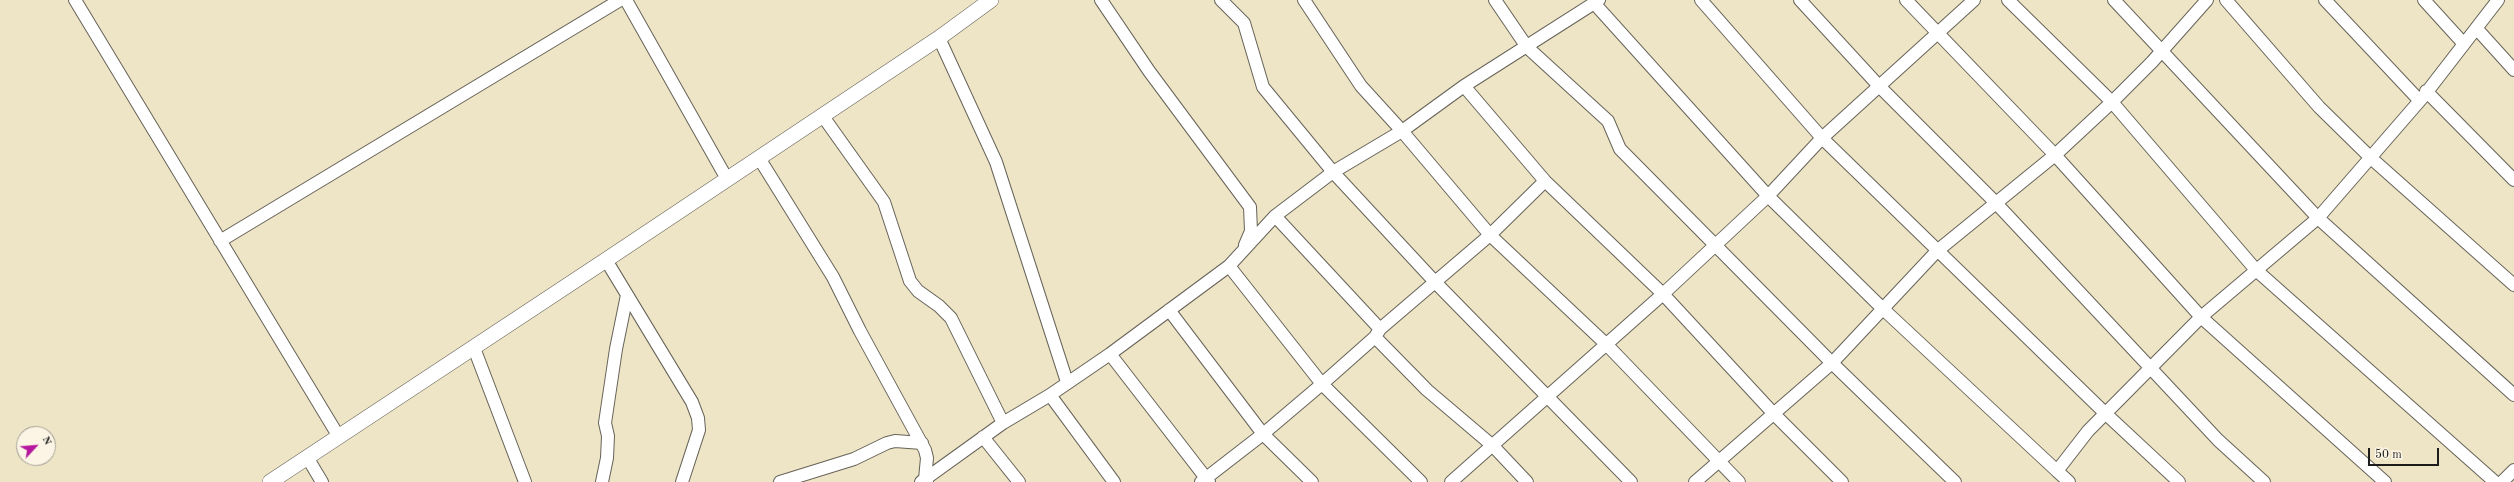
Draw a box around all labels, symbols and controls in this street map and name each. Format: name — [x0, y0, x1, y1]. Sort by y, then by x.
north arrow — [16, 426, 56, 466]
text: N — [40, 435, 53, 447]
scale bar — [2370, 440, 2441, 466]
text: 50 m — [2375, 449, 2402, 461]

